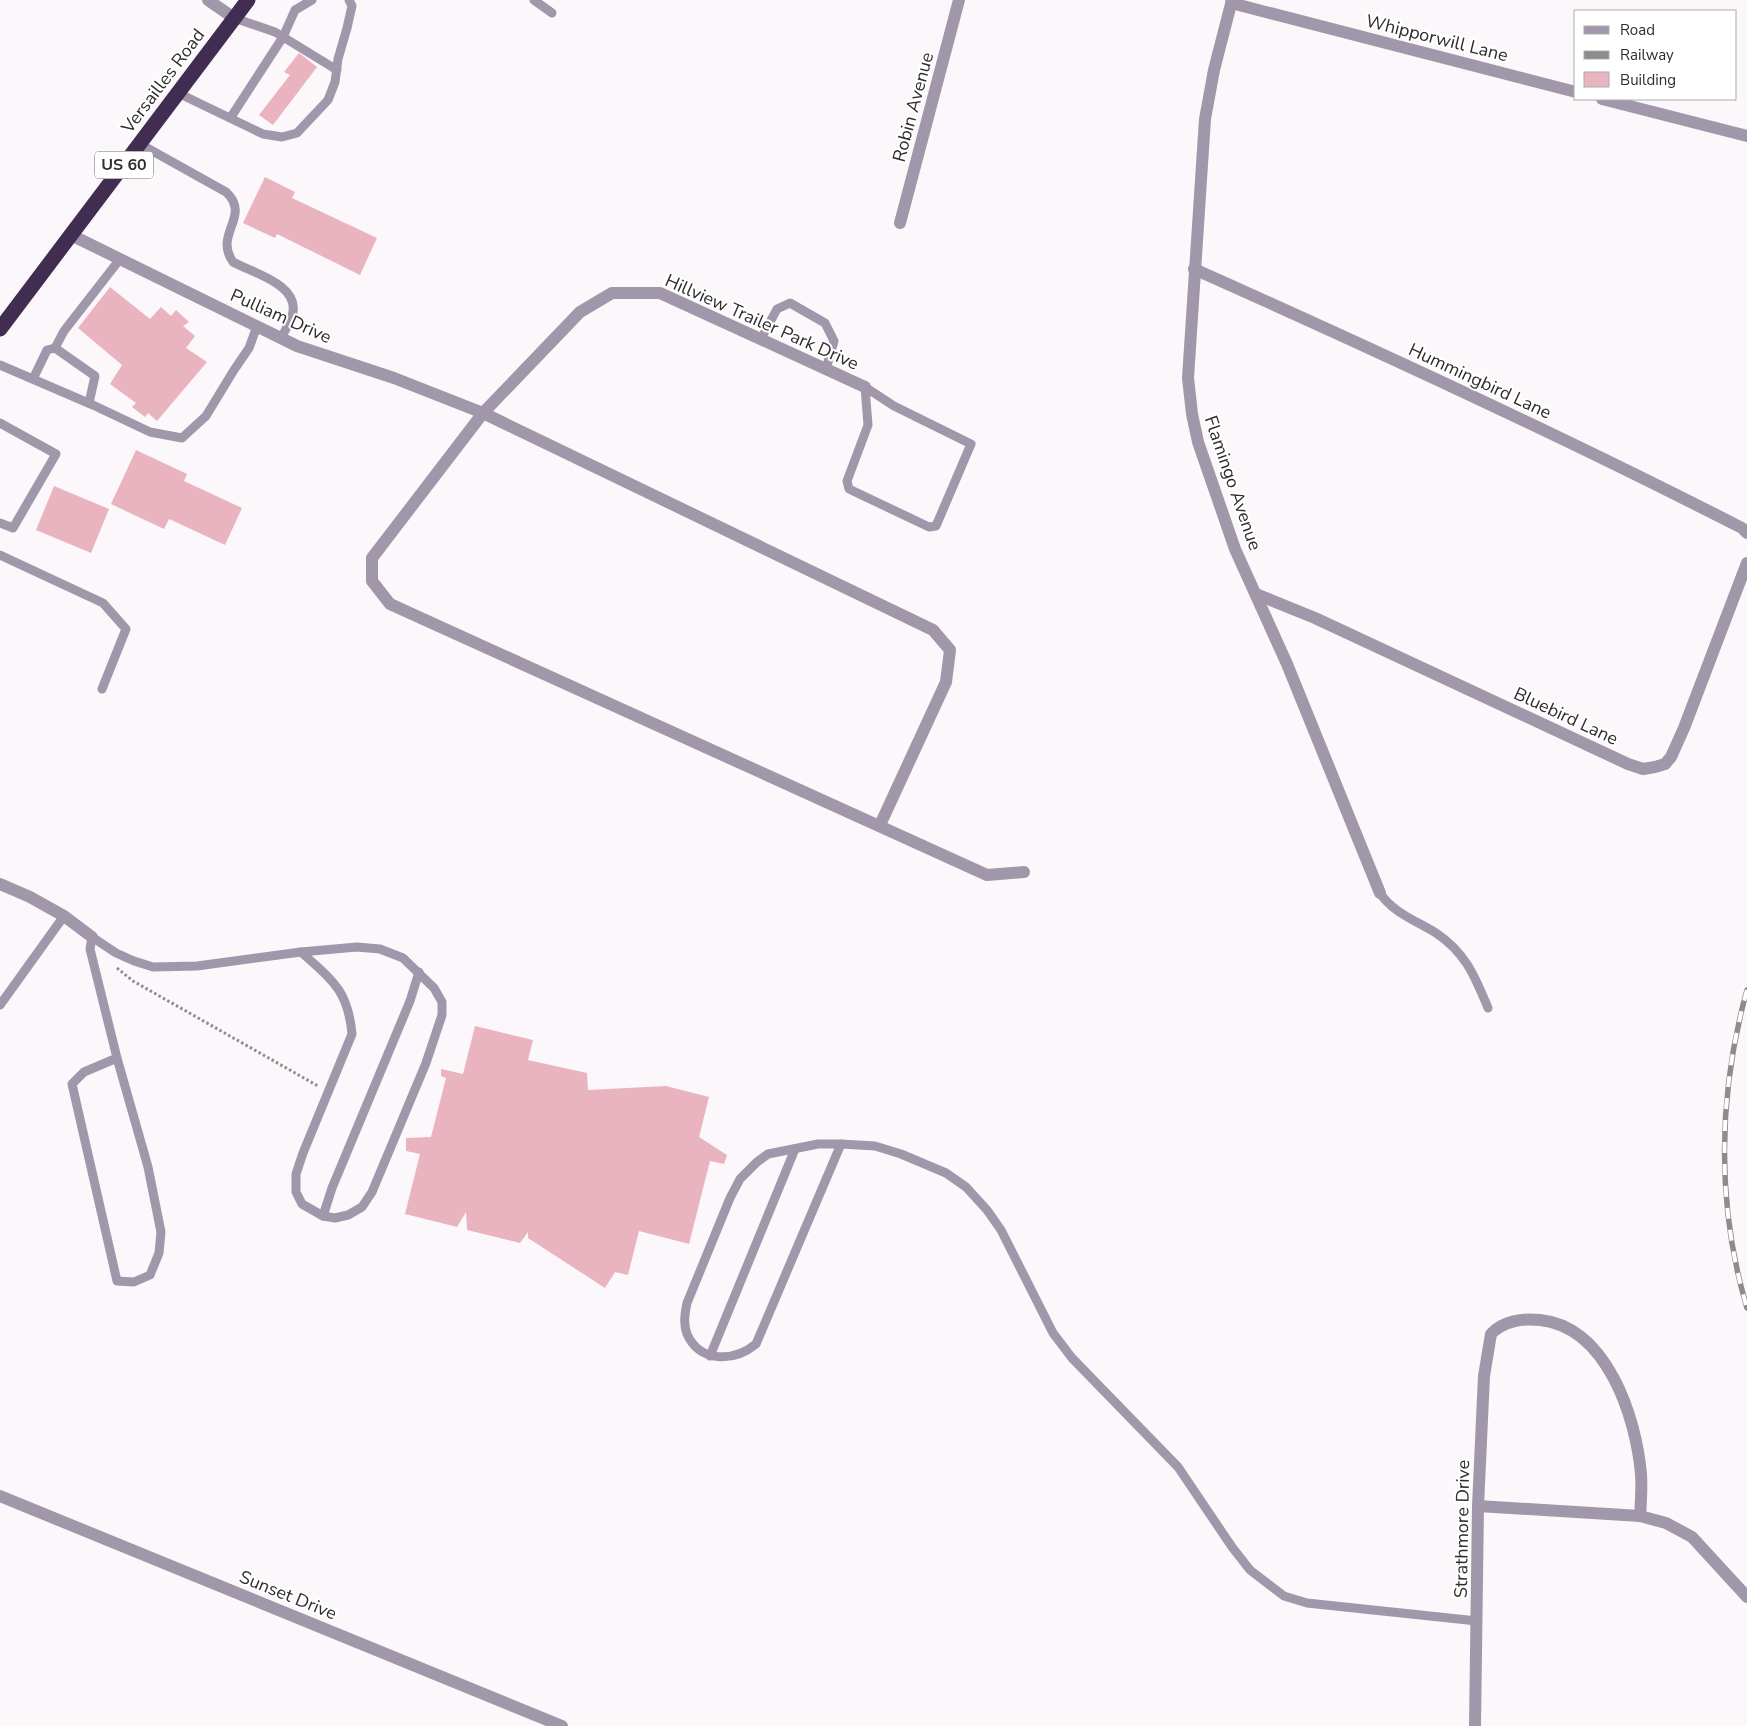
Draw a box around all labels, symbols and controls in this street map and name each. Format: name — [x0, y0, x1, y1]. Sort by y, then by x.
street label: Whipporwill Lane — [1363, 9, 1511, 67]
legend — [1574, 10, 1737, 100]
text: Road — [1620, 20, 1655, 40]
street label: Versailles Road — [115, 24, 210, 139]
text: Railway — [1620, 45, 1674, 65]
street label: Robin Avenue — [887, 50, 939, 164]
text: Building — [1620, 70, 1676, 90]
road number: US 60 — [95, 152, 153, 178]
street label: Hillview Trailer Park Drive — [661, 268, 863, 376]
street label: Pulliam Drive — [227, 283, 335, 349]
street label: Hummingbird Lane — [1405, 337, 1555, 425]
street label: Flamingo Avenue — [1199, 412, 1267, 554]
street label: Bluebird Lane — [1510, 681, 1622, 751]
street label: Strathmore Drive — [1449, 1460, 1475, 1598]
street label: Sunset Drive — [236, 1565, 340, 1625]

